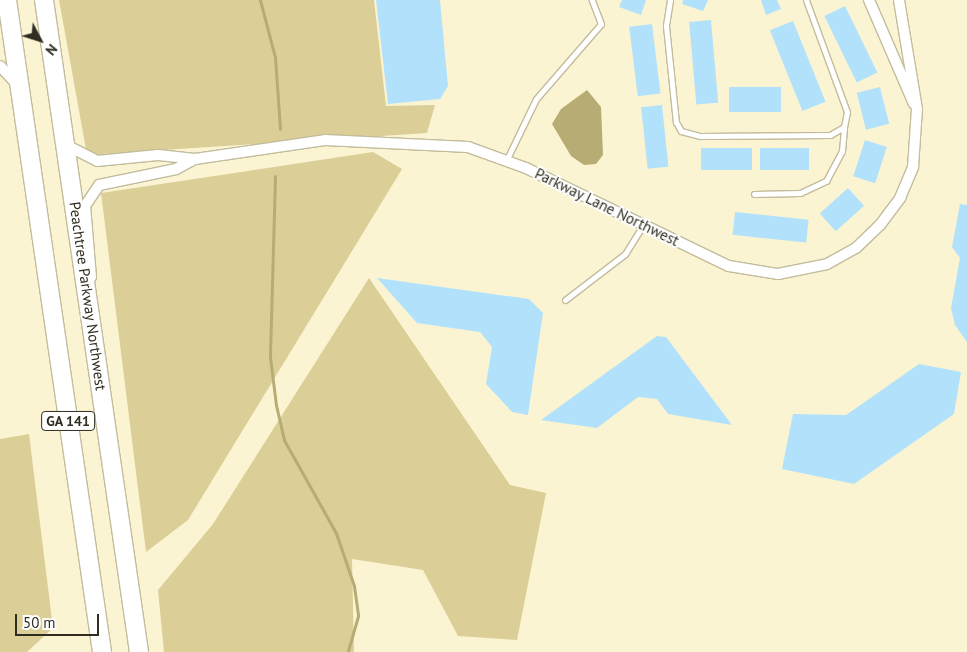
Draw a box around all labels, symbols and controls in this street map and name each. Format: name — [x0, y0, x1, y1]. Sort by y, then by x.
north arrow — [15, 15, 65, 65]
text: N — [42, 40, 61, 59]
street label: Parkway Lane Northwest — [532, 164, 682, 250]
street label: Peachtree Parkway Northwest — [66, 200, 110, 392]
road number: GA 141 — [40, 410, 96, 432]
scale bar — [18, 604, 101, 636]
text: 50 m — [23, 613, 56, 632]

